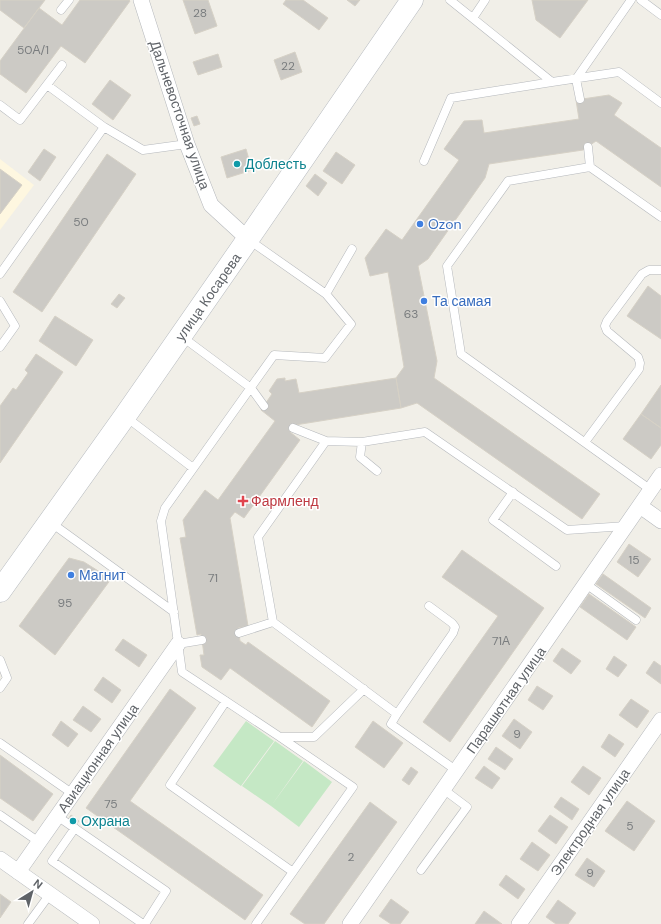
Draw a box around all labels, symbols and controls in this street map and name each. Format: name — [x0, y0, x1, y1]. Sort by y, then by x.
house number: 28 — [193, 5, 207, 21]
street label: Дальневосточная улица — [146, 38, 214, 192]
house number: 50А/1 — [17, 42, 49, 58]
house number: 22 — [281, 58, 295, 74]
place label: Доблесть — [245, 155, 306, 173]
marker: Доблесть — [232, 159, 242, 169]
house number: 50 — [73, 214, 89, 230]
place label: Ozon — [428, 215, 462, 233]
marker: Ozon — [415, 219, 425, 229]
street label: улица Косарева — [171, 249, 245, 345]
place label: Та самая — [432, 292, 491, 310]
marker: Та самая — [419, 296, 429, 306]
house number: 63 — [404, 306, 418, 322]
place label: Фармленд — [251, 492, 319, 510]
marker: Фармленд — [238, 496, 248, 506]
house number: 15 — [628, 552, 640, 568]
place label: Магнит — [79, 566, 126, 584]
marker: Магнит — [66, 570, 76, 580]
house number: 71 — [208, 570, 218, 586]
house number: 95 — [58, 595, 72, 611]
house number: 71А — [492, 633, 510, 649]
street label: Парашютная улица — [462, 643, 550, 757]
street label: Авиационная улица — [54, 700, 142, 816]
house number: 9 — [513, 726, 521, 742]
street label: Электродная улица — [546, 765, 634, 879]
house number: 75 — [104, 796, 118, 812]
place label: Охрана — [81, 812, 130, 830]
marker: Охрана — [68, 816, 78, 826]
house number: 5 — [626, 818, 634, 834]
house number: 2 — [348, 849, 355, 865]
house number: 9 — [586, 865, 594, 881]
north arrow — [12, 872, 52, 912]
text: N — [31, 876, 45, 892]

